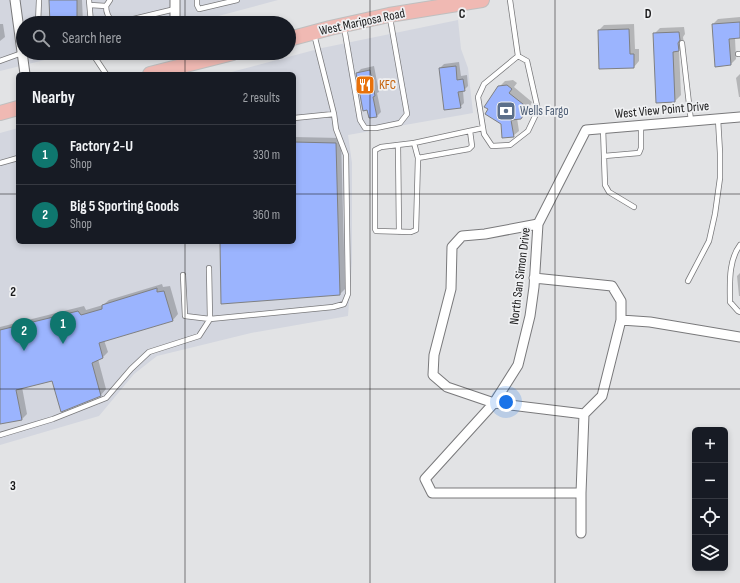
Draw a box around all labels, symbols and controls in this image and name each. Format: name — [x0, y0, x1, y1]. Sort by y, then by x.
street label: West Mariposa Road — [318, 5, 406, 39]
text: C — [459, 6, 466, 22]
text: D — [645, 6, 652, 22]
search box — [16, 16, 296, 60]
icon: search — [30, 27, 52, 49]
text: Search here — [62, 29, 122, 48]
restaurant icon: KFC — [354, 74, 376, 96]
place label: KFC — [379, 77, 396, 93]
text: Nearby — [32, 88, 75, 108]
text: 2 results — [243, 90, 280, 106]
street label: West View Point Drive — [614, 98, 710, 122]
bank icon: Wells Fargo — [495, 100, 517, 122]
place label: Wells Fargo — [520, 103, 569, 119]
text: Factory 2-U — [70, 137, 133, 156]
text: 1 — [42, 147, 48, 163]
text: 330 m — [253, 147, 280, 163]
text: Shop — [70, 156, 92, 172]
text: Big 5 Sporting Goods — [70, 197, 179, 216]
text: 2 — [42, 207, 48, 223]
text: 360 m — [253, 207, 280, 223]
text: Shop — [70, 216, 92, 232]
street label: North San Simon Drive — [506, 227, 534, 325]
text: 2 — [10, 284, 16, 300]
pin: 1 — [50, 311, 76, 344]
pin: 2 — [11, 318, 37, 351]
your location — [496, 392, 516, 412]
map controls — [692, 427, 728, 571]
button: + — [692, 427, 728, 463]
button: − — [692, 463, 728, 499]
text: 3 — [10, 478, 16, 494]
button: locate — [692, 499, 728, 535]
button: layers — [692, 535, 728, 571]

